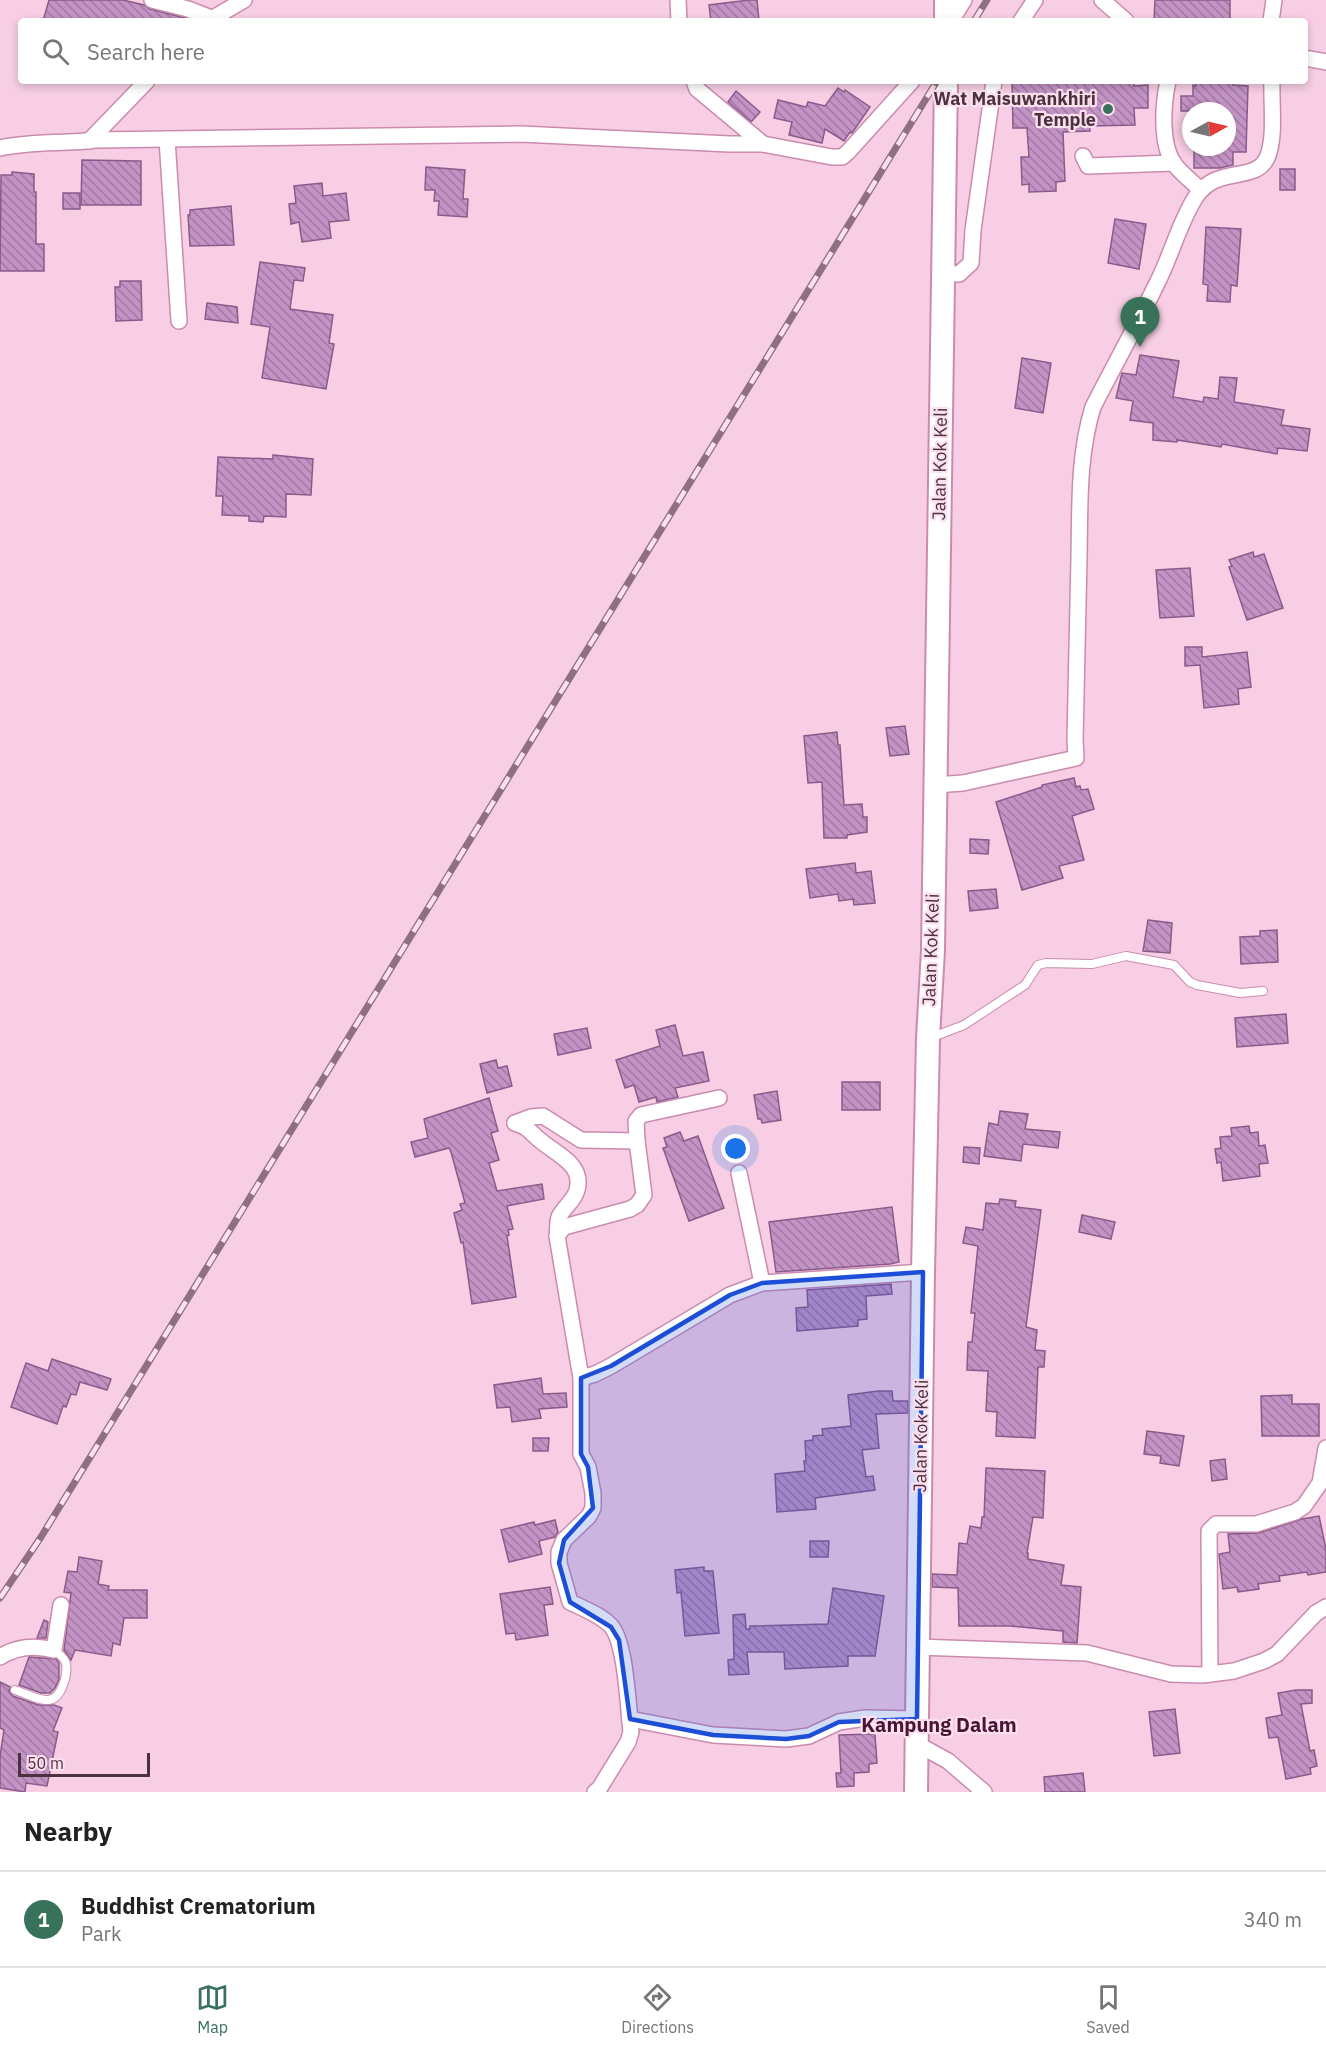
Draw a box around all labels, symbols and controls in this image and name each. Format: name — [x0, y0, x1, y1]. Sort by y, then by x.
search box — [18, 18, 1308, 84]
icon: search — [39, 35, 72, 68]
text: Search here — [87, 37, 205, 66]
place label: Wat Maisuwankhiri Temple — [933, 87, 1096, 131]
marker: Wat Maisuwankhiri Temple — [1101, 102, 1115, 116]
north arrow — [1182, 102, 1236, 156]
pin: 1 — [1120, 298, 1160, 347]
street label: Jalan Kok Keli — [927, 407, 952, 521]
street label: Jalan Kok Keli — [917, 893, 944, 1007]
your location — [721, 1134, 750, 1163]
street label: Jalan Kok Keli — [908, 1379, 933, 1493]
district label: Kampung Dalam — [861, 1711, 1017, 1738]
scale bar — [18, 1750, 150, 1778]
text: 50 m — [27, 1753, 64, 1773]
text: Nearby — [24, 1814, 112, 1848]
text: Buddhist Crematorium — [81, 1891, 316, 1920]
text: 1 — [38, 1906, 50, 1933]
text: 340 m — [1244, 1906, 1302, 1933]
text: Park — [81, 1920, 121, 1947]
tab: Map — [196, 1981, 229, 2037]
tab: Directions — [621, 1981, 694, 2037]
tab: Saved — [1086, 1981, 1130, 2037]

